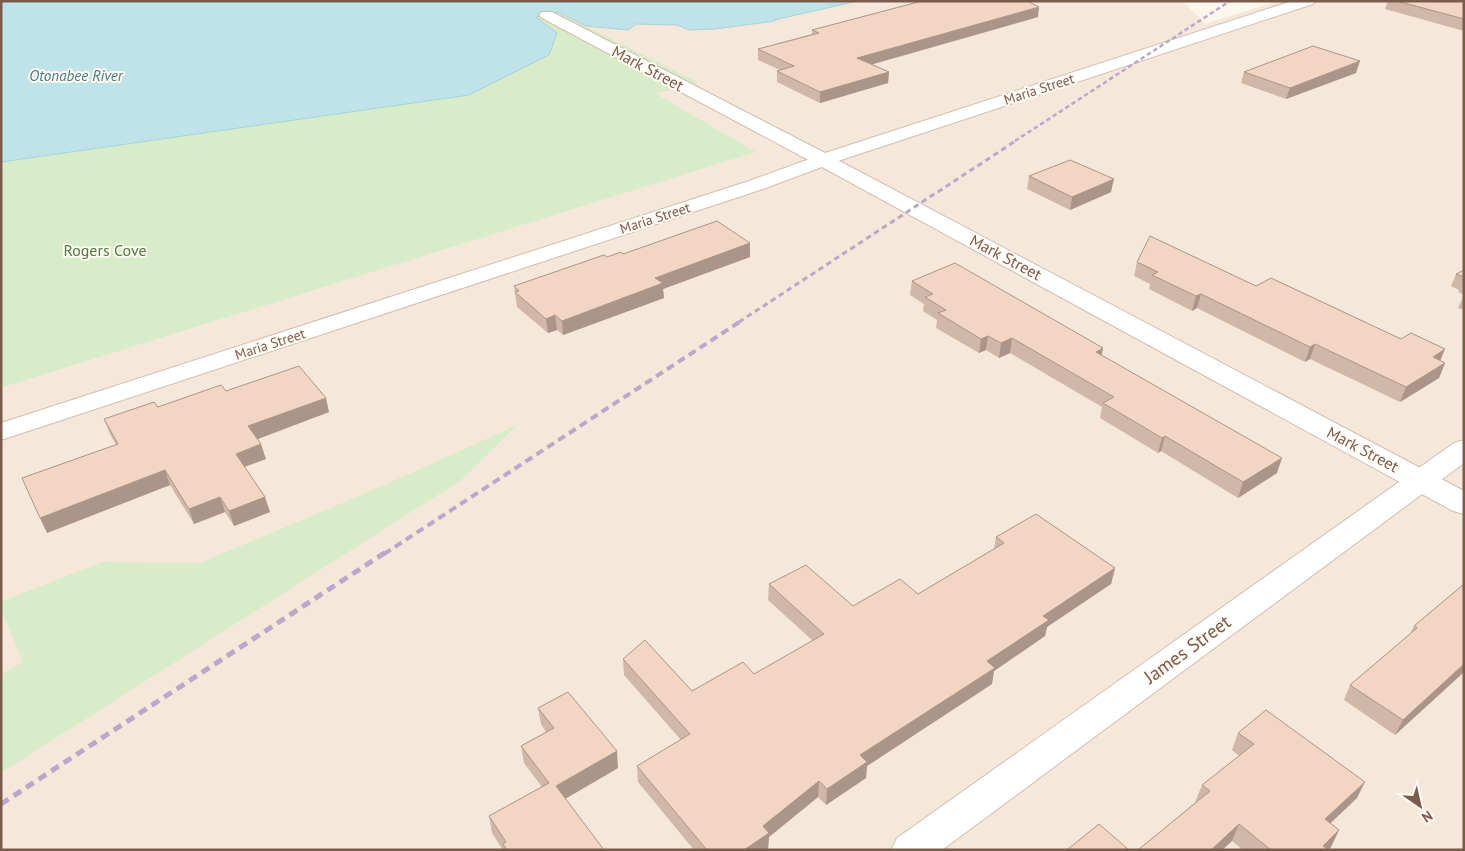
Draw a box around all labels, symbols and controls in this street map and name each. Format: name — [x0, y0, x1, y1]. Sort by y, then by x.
street label: Mark Street — [609, 41, 688, 95]
water label: Otonabee River — [29, 66, 124, 85]
street label: Maria Street — [1002, 69, 1077, 109]
street label: Maria Street — [618, 198, 693, 238]
street label: Mark Street — [967, 230, 1046, 284]
park label: Rogers Cove — [63, 240, 147, 260]
street label: Maria Street — [233, 324, 308, 364]
street label: Mark Street — [1324, 422, 1403, 476]
street label: James Street — [1138, 609, 1236, 689]
north arrow — [1395, 781, 1445, 831]
text: N — [1418, 807, 1436, 827]

